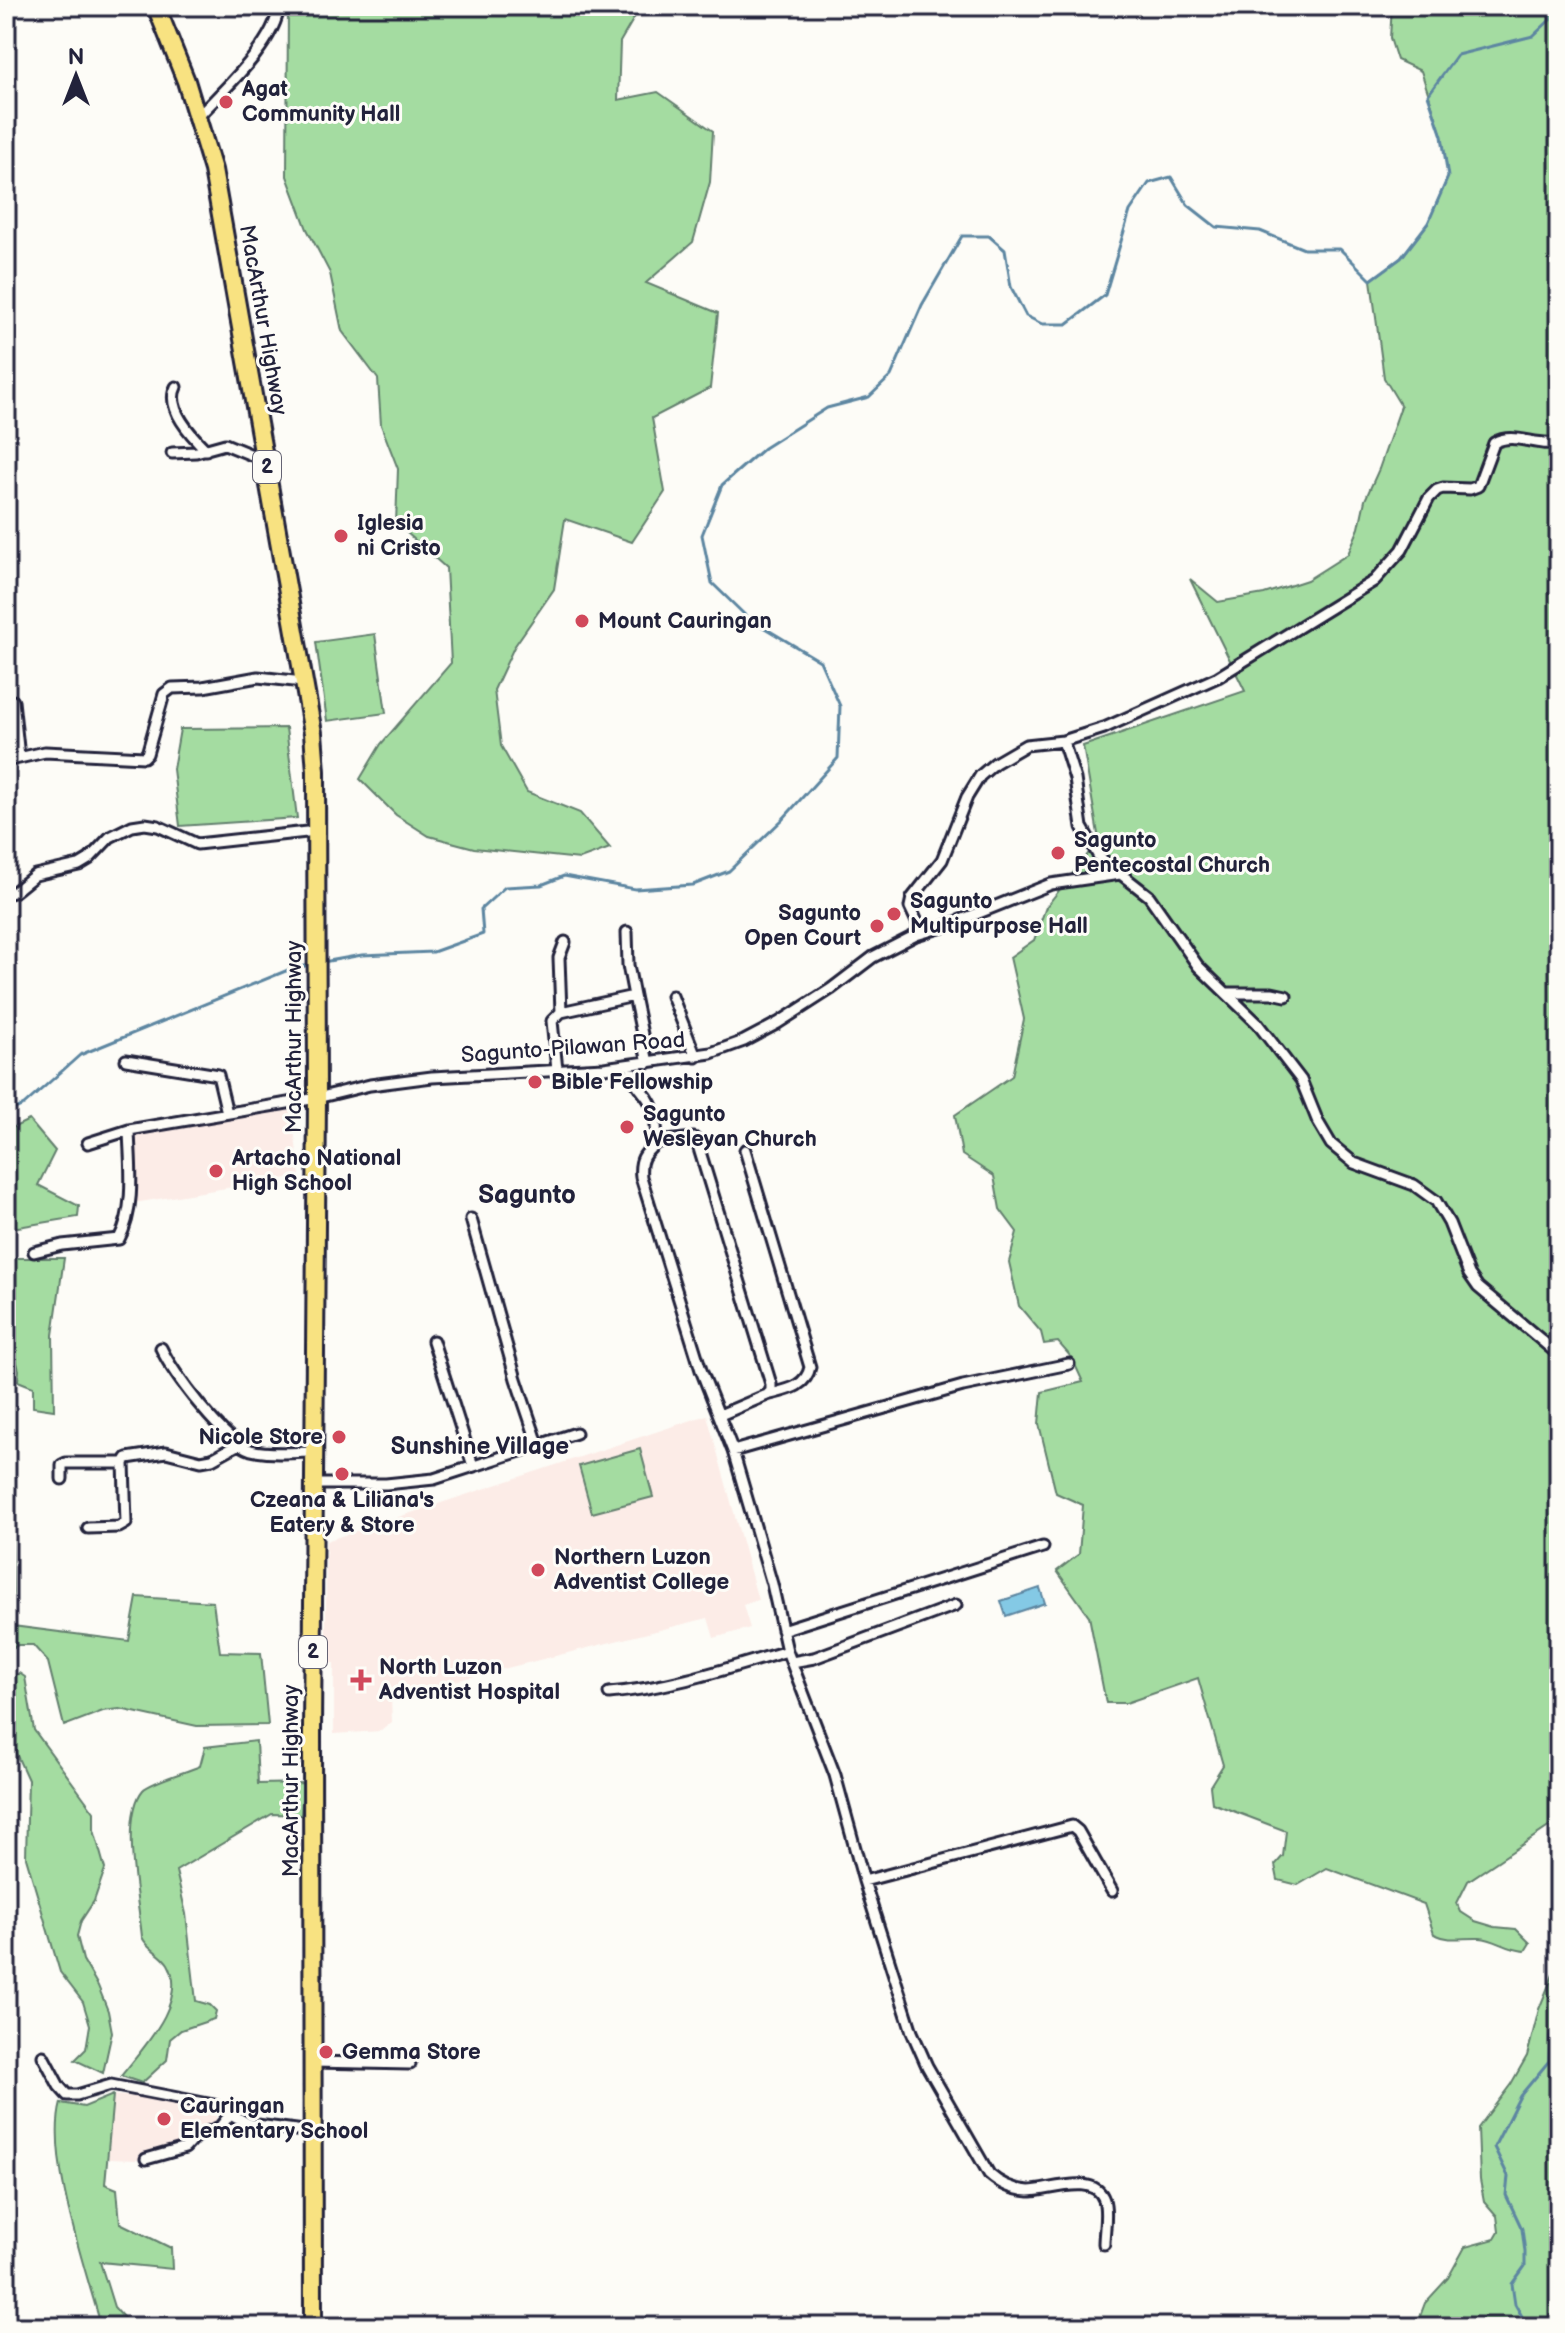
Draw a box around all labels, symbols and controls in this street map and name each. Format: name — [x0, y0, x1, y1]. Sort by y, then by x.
north arrow — [36, 36, 116, 116]
text: N — [68, 44, 84, 71]
place label: Agat Community Hall — [241, 76, 400, 128]
marker: Agat Community Hall — [217, 93, 235, 111]
street label: MacArthur Highway — [233, 223, 293, 417]
road number: 2 — [253, 451, 281, 483]
place label: Iglesia ni Cristo — [357, 510, 441, 562]
marker: Iglesia ni Cristo — [332, 527, 350, 545]
place label: Mount Cauringan — [598, 608, 772, 635]
marker: Mount Cauringan — [573, 612, 591, 630]
place label: Sagunto Pentecostal Church — [1074, 827, 1270, 879]
marker: Sagunto Pentecostal Church — [1049, 844, 1067, 862]
place label: Sagunto Multipurpose Hall — [910, 888, 1088, 940]
place label: Sagunto Open Court — [744, 900, 862, 952]
marker: Sagunto Multipurpose Hall — [885, 905, 903, 923]
marker: Sagunto Open Court — [868, 917, 886, 935]
street label: MacArthur Highway — [281, 941, 308, 1133]
street label: Sagunto-Pilawan Road — [460, 1027, 686, 1069]
place label: Bible Fellowship — [551, 1069, 713, 1096]
marker: Bible Fellowship — [526, 1073, 544, 1091]
place label: Sagunto Wesleyan Church — [643, 1101, 817, 1153]
marker: Sagunto Wesleyan Church — [618, 1118, 636, 1136]
place label: Artacho National High School — [231, 1145, 401, 1197]
marker: Artacho National High School — [207, 1162, 225, 1180]
district label: Sagunto — [478, 1180, 576, 1211]
place label: Nicole Store — [199, 1424, 323, 1451]
marker: Nicole Store — [330, 1428, 348, 1446]
district label: Sunshine Village — [391, 1432, 569, 1461]
marker: Czeana & Liliana's Eatery & Store — [333, 1465, 351, 1483]
place label: Czeana & Liliana's Eatery & Store — [250, 1487, 434, 1539]
place label: Northern Luzon Adventist College — [553, 1544, 729, 1596]
marker: Northern Luzon Adventist College — [529, 1561, 547, 1579]
road number: 2 — [299, 1636, 327, 1668]
place label: North Luzon Adventist Hospital — [378, 1654, 560, 1706]
marker: North Luzon Adventist Hospital — [350, 1669, 372, 1691]
street label: MacArthur Highway — [278, 1685, 305, 1877]
place label: Gemma Store — [342, 2039, 481, 2066]
marker: Gemma Store — [317, 2043, 335, 2061]
place label: Cauringan Elementary School — [180, 2093, 368, 2145]
marker: Cauringan Elementary School — [155, 2110, 173, 2128]

